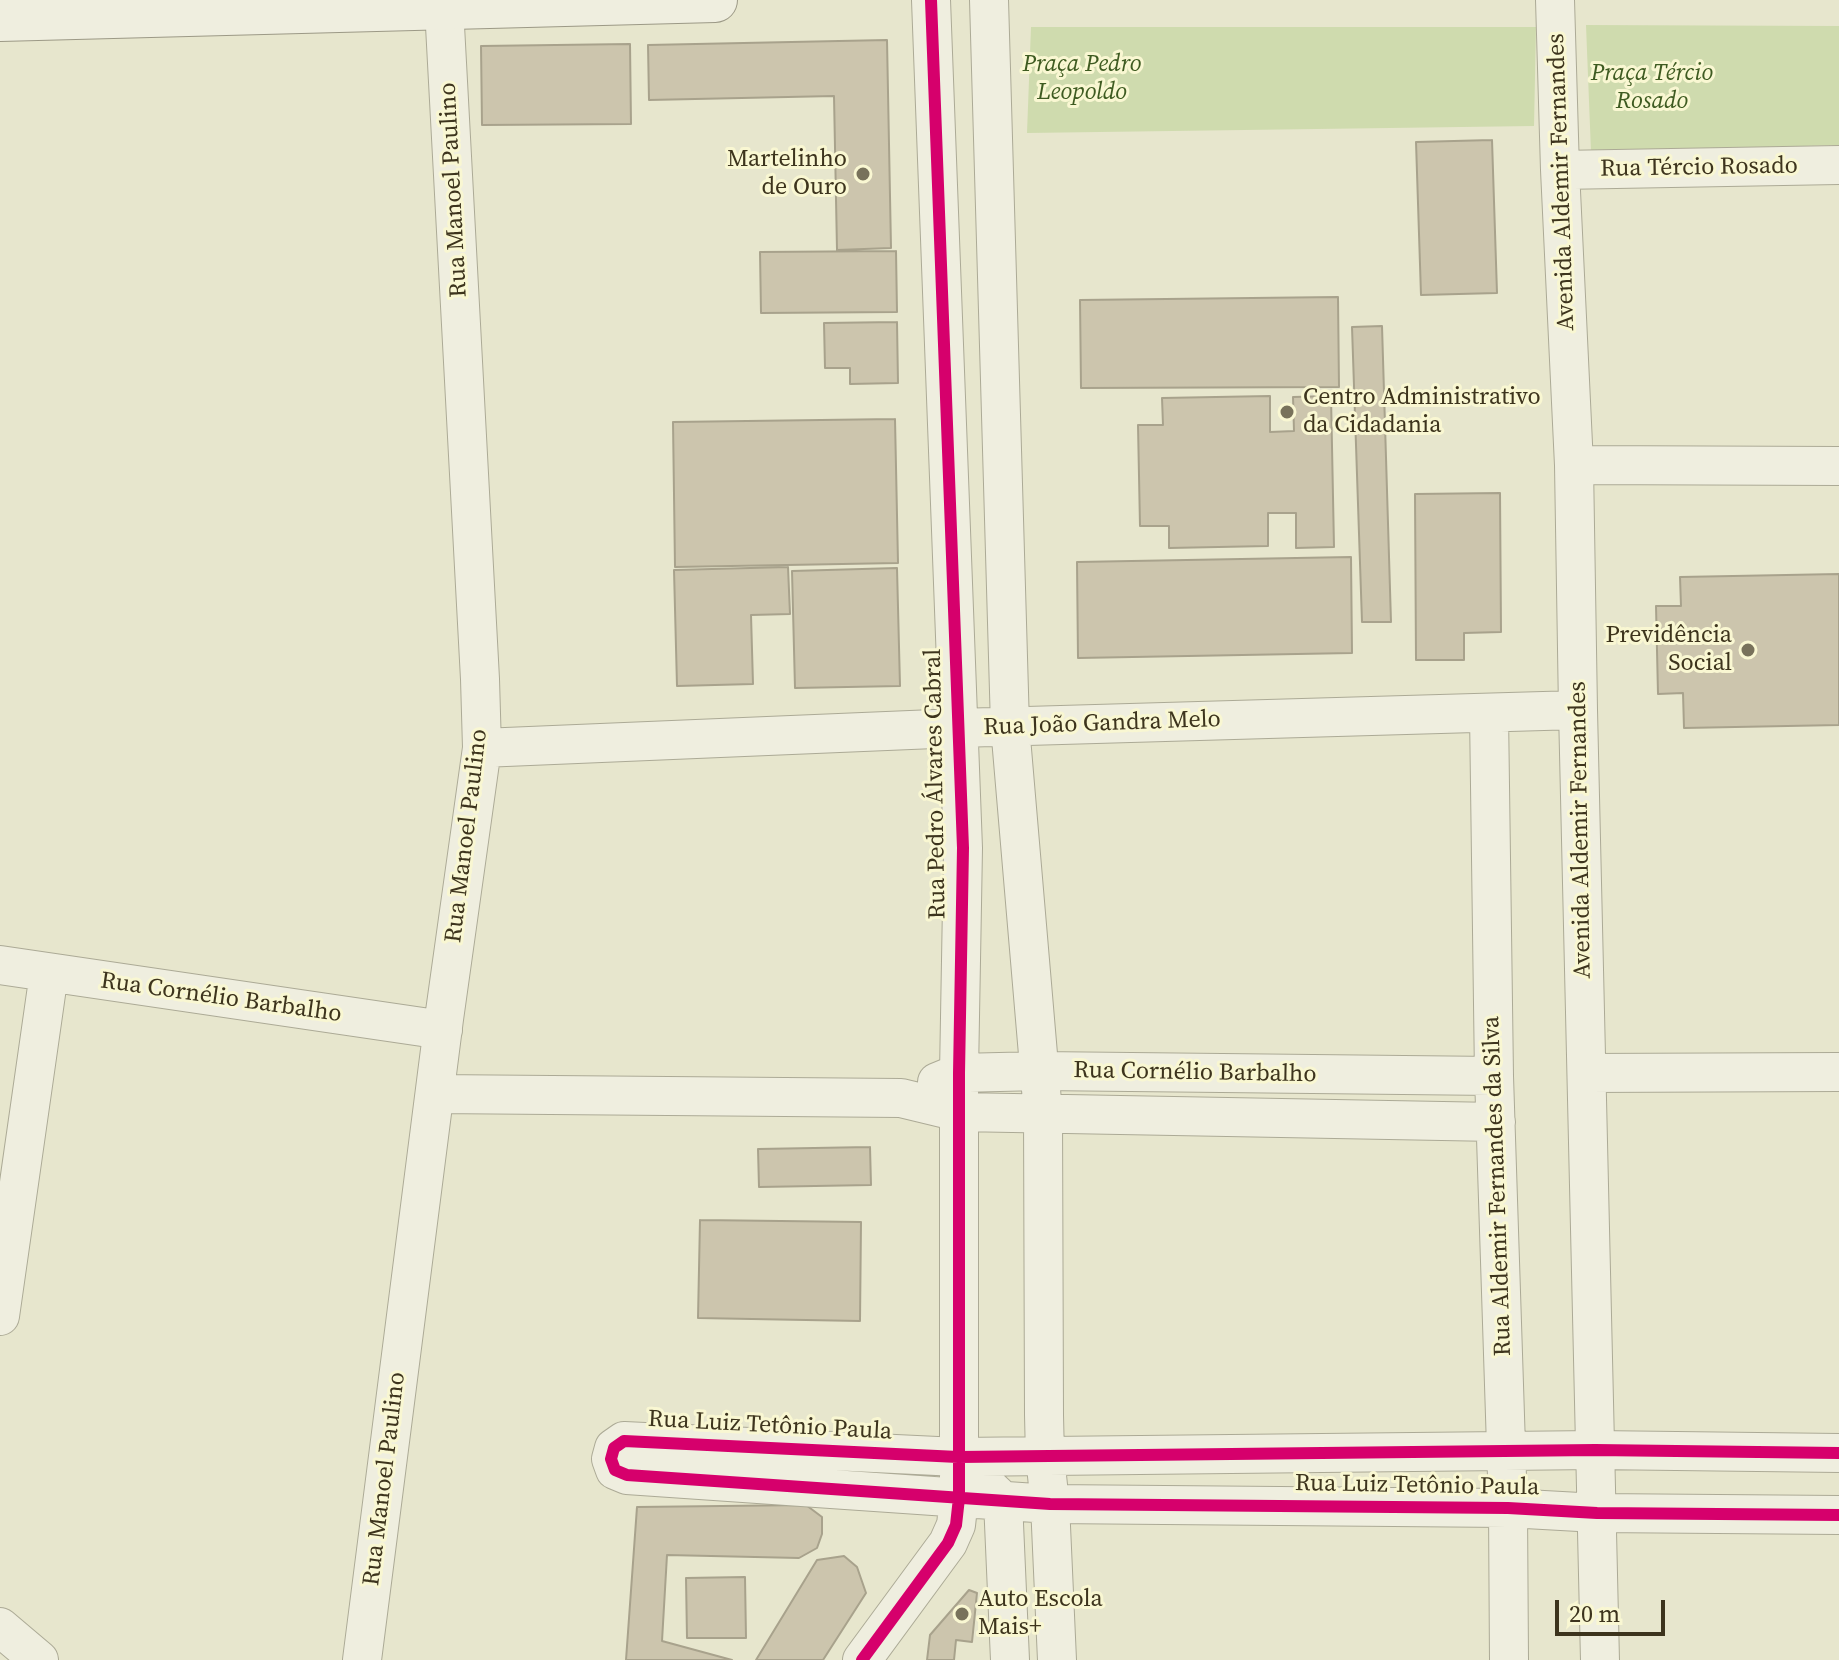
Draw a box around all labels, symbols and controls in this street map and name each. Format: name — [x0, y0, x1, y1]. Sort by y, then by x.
street label: Avenida Aldemir Fernandes — [1542, 33, 1582, 331]
park label: Praça Pedro Leopoldo — [1023, 51, 1141, 107]
park label: Praça Tércio Rosado — [1591, 60, 1713, 116]
street label: Rua Manoel Paulino — [434, 82, 474, 298]
place label: Martelinho de Ouro — [727, 146, 847, 202]
street label: Rua Tércio Rosado — [1600, 152, 1798, 184]
marker: Martelinho de Ouro — [854, 165, 872, 183]
place label: Centro Administrativo da Cidadania — [1303, 384, 1541, 440]
marker: Centro Administrativo da Cidadania — [1278, 403, 1296, 421]
place label: Previdência Social — [1605, 622, 1732, 678]
marker: Previdência Social — [1739, 641, 1757, 659]
street label: Rua Pedro Álvares Cabral — [919, 648, 953, 920]
street label: Avenida Aldemir Fernandes — [1564, 681, 1598, 979]
street label: Rua João Gandra Melo — [983, 705, 1221, 743]
street label: Rua Manoel Paulino — [440, 727, 494, 945]
street label: Rua Cornélio Barbalho — [99, 967, 343, 1029]
street label: Rua Aldemir Fernandes da Silva — [1478, 1015, 1518, 1357]
street label: Rua Cornélio Barbalho — [1073, 1056, 1317, 1090]
street label: Rua Manoel Paulino — [358, 1370, 412, 1588]
street label: Rua Luiz Tetônio Paula — [647, 1405, 893, 1447]
street label: Rua Luiz Tetônio Paula — [1294, 1469, 1540, 1503]
scale bar — [1559, 1584, 1669, 1634]
place label: Auto Escola Mais+ — [978, 1586, 1103, 1642]
text: 20 m — [1569, 1597, 1620, 1630]
marker: Auto Escola Mais+ — [953, 1605, 971, 1623]

